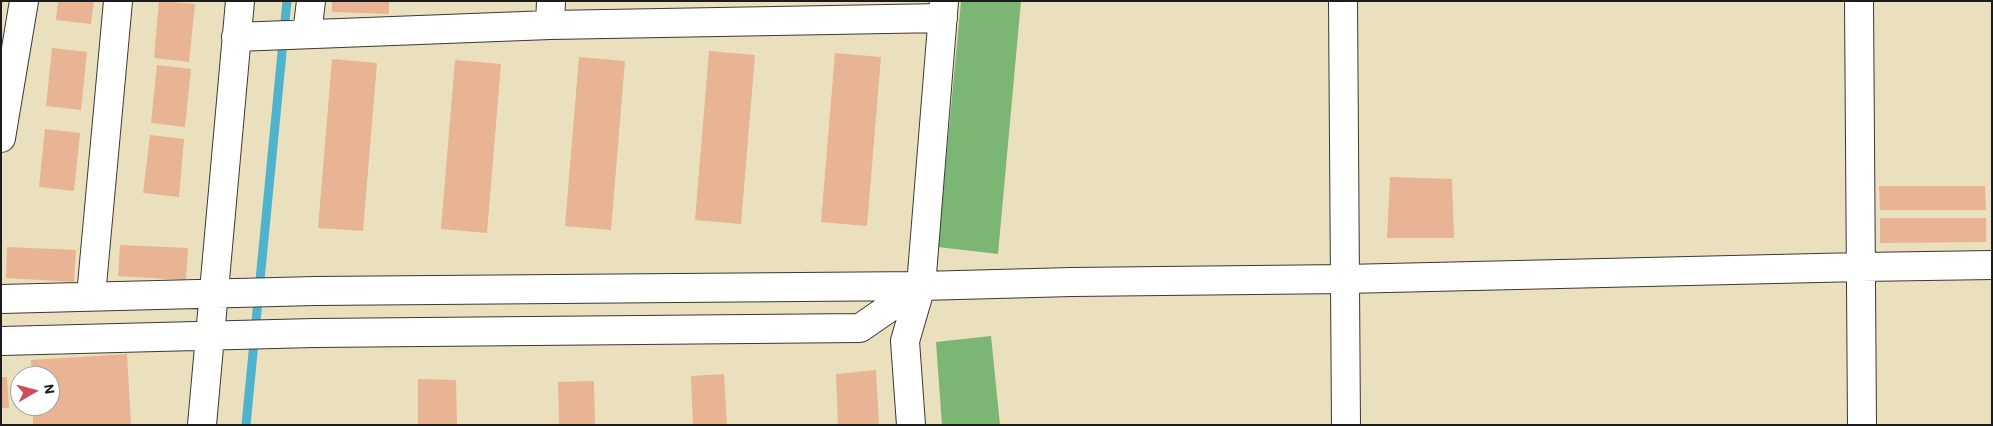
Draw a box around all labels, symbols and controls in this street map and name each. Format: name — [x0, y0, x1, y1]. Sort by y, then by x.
north arrow — [10, 366, 60, 416]
text: N — [40, 383, 58, 395]

